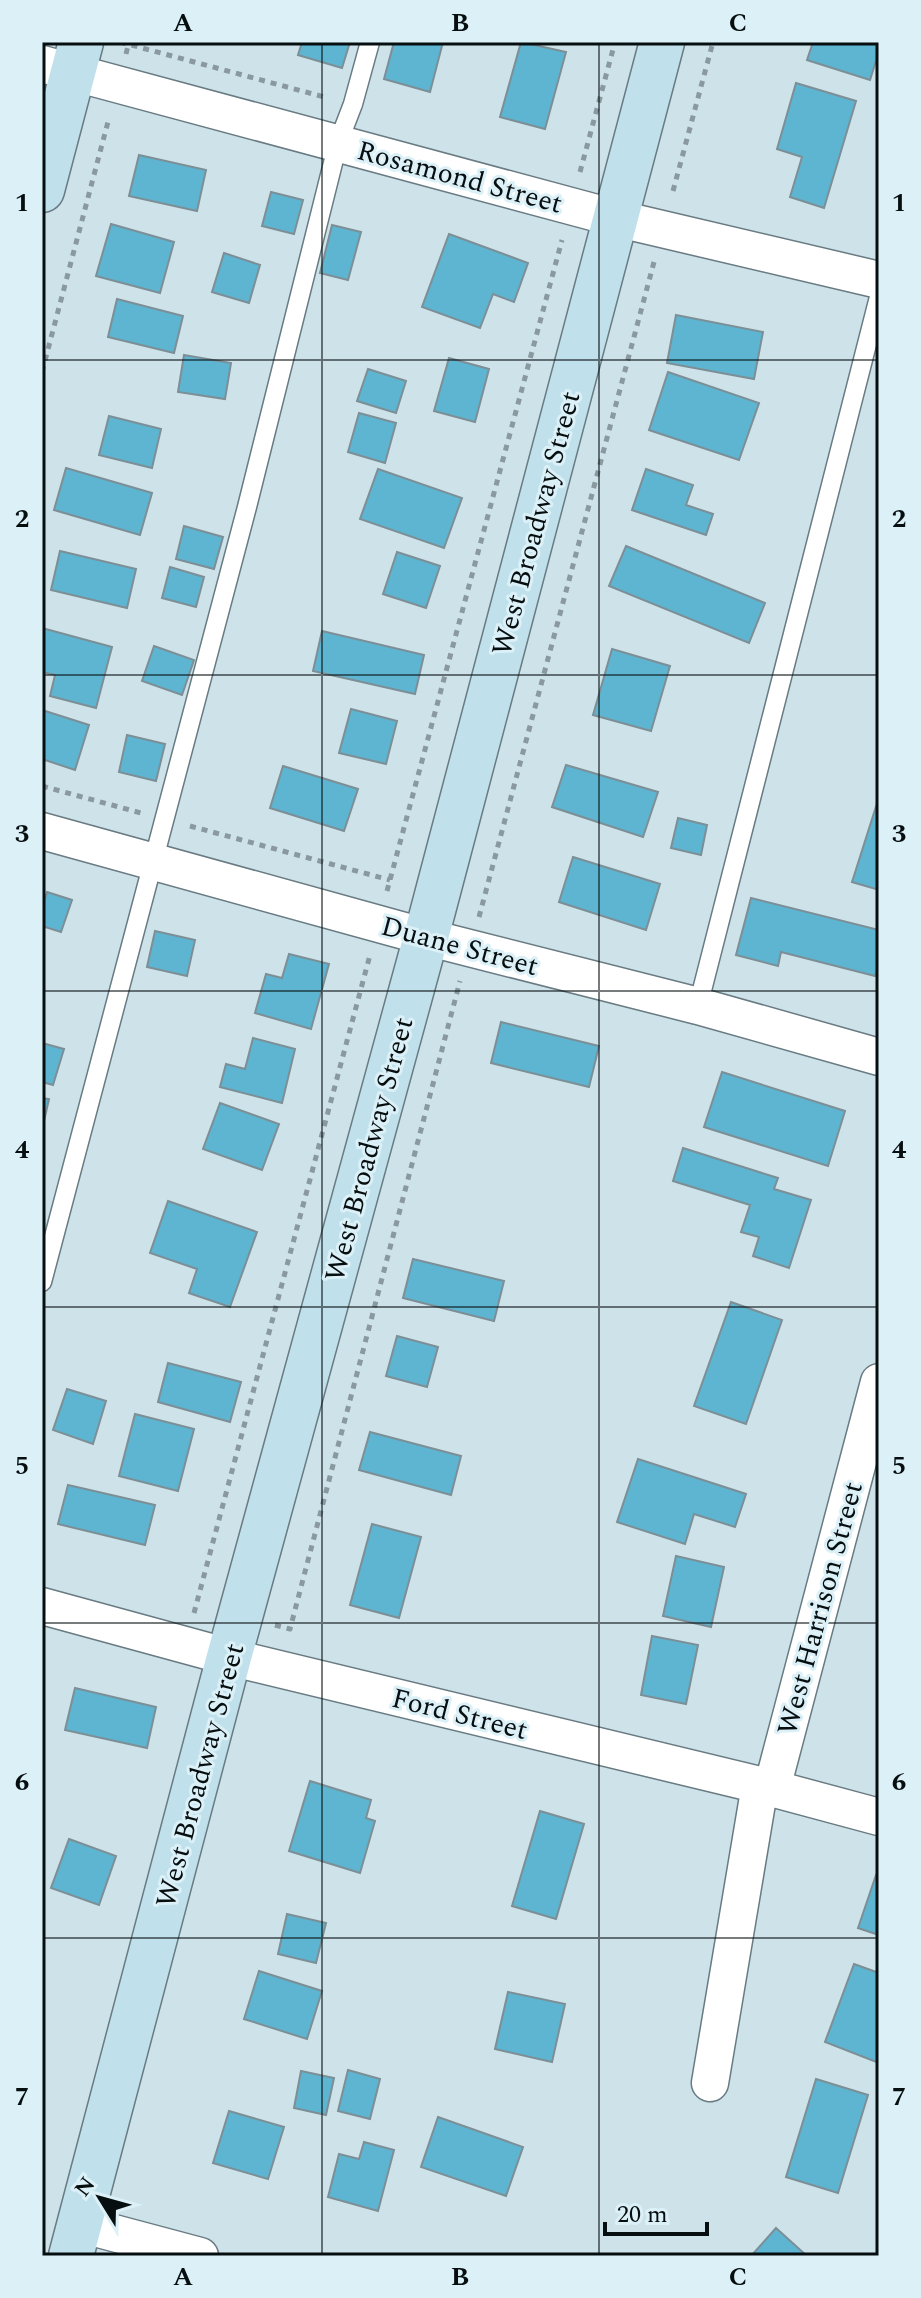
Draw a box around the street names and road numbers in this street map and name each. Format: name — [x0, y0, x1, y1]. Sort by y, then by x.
street label: Rosamond Street — [352, 129, 567, 226]
street label: West Broadway Street — [480, 386, 592, 660]
street label: Duane Street — [376, 905, 543, 988]
street label: West Broadway Street — [313, 1012, 425, 1286]
street label: West Harrison Street — [766, 1477, 875, 1740]
street label: West Broadway Street — [144, 1638, 256, 1912]
street label: Ford Street — [387, 1677, 532, 1752]

